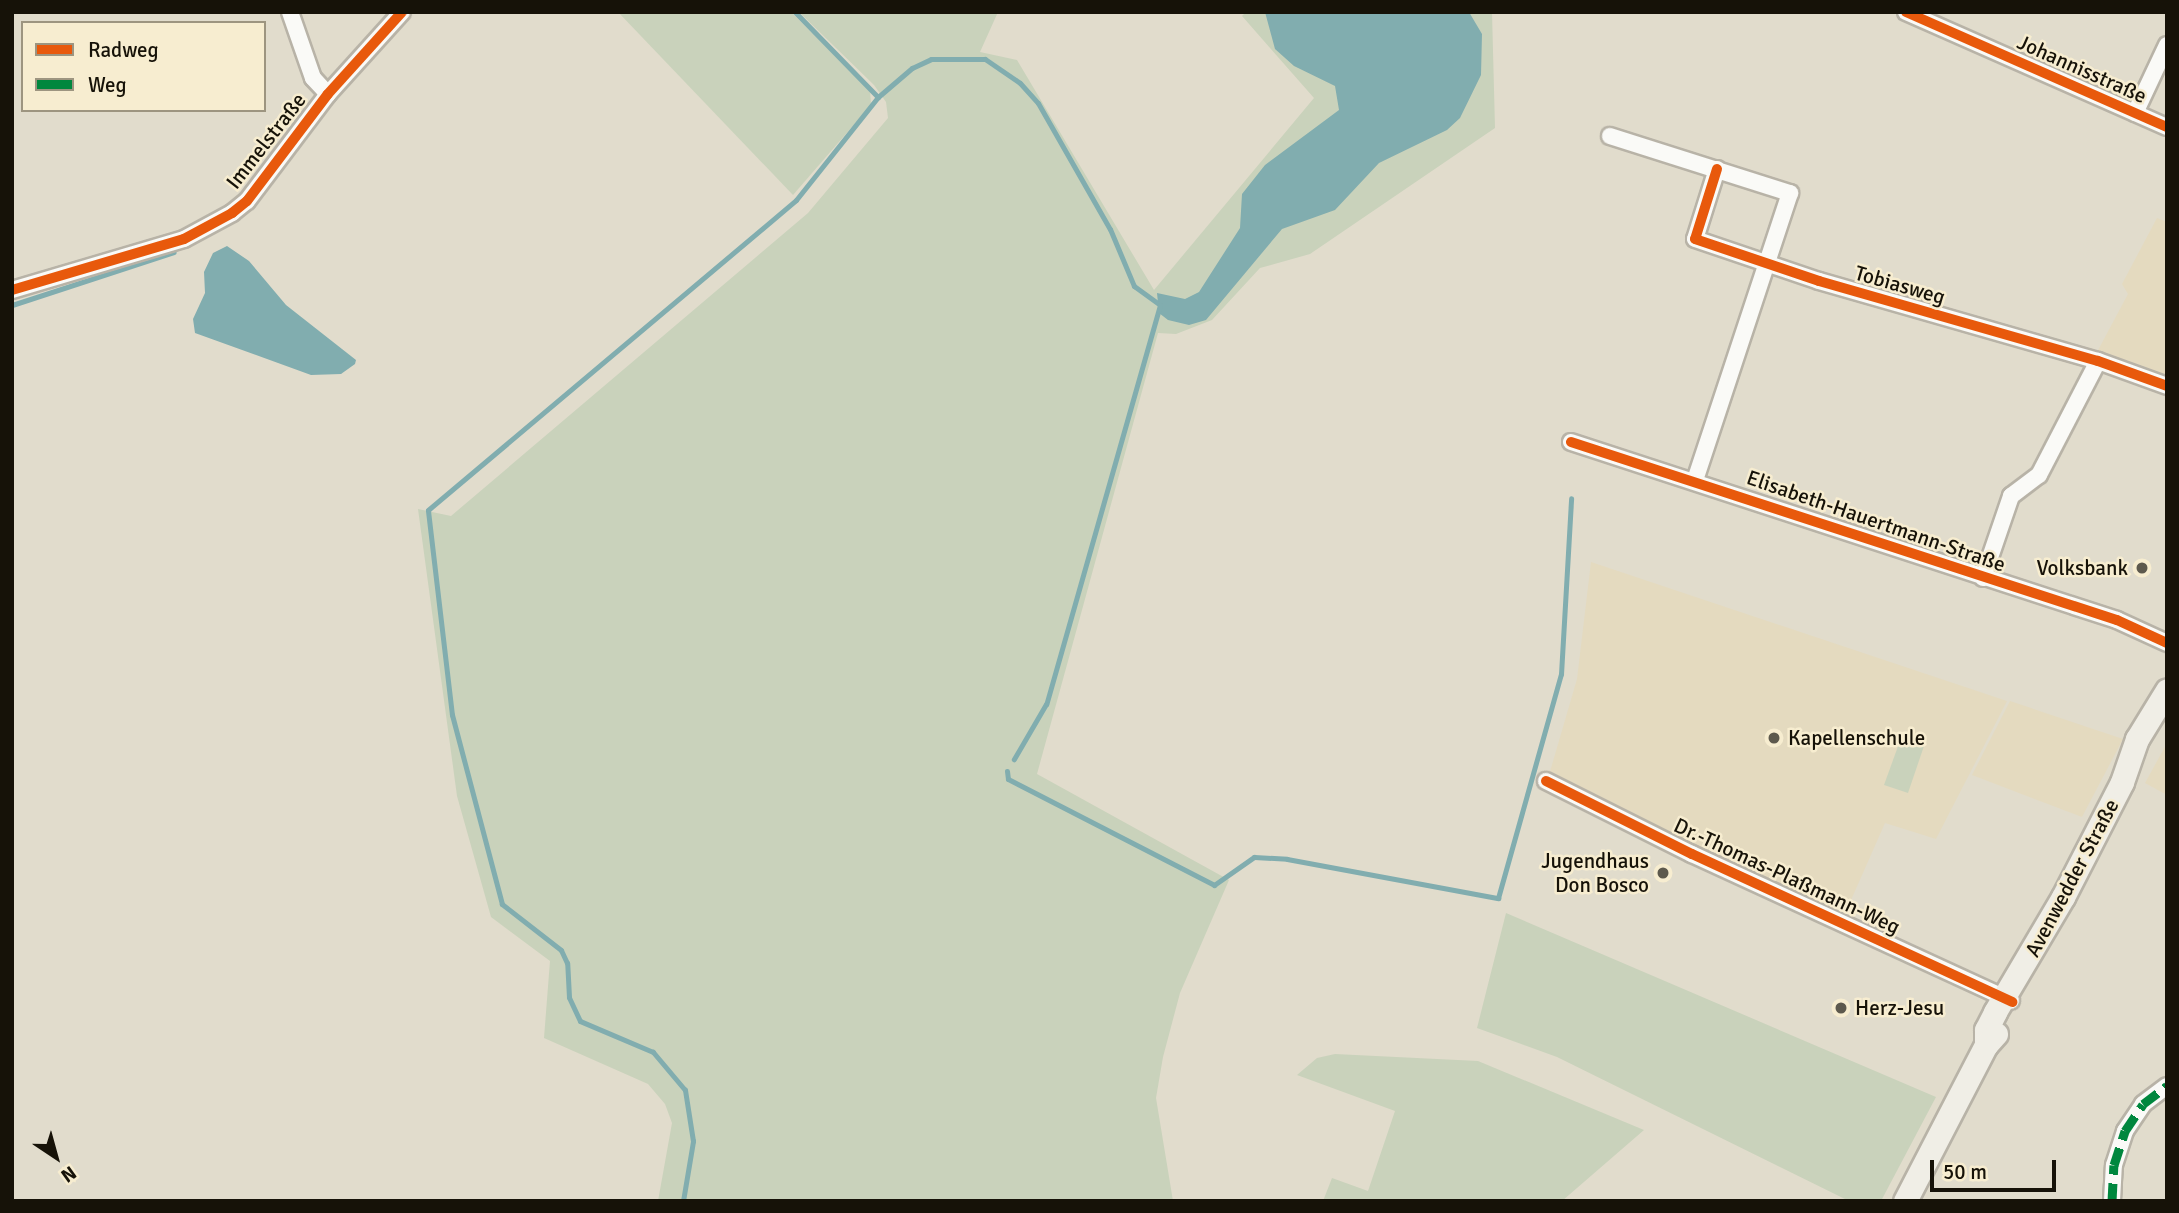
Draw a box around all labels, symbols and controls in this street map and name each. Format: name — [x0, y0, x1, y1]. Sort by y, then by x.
legend — [21, 21, 266, 112]
street label: Johannisstraße — [2014, 29, 2150, 109]
text: Radweg — [88, 37, 159, 63]
text: Weg — [88, 72, 127, 98]
street label: Immelstraße — [221, 88, 311, 194]
street label: Tobiasweg — [1852, 260, 1948, 310]
street label: Elisabeth-Hauertmann-Straße — [1743, 465, 2009, 577]
place label: Volksbank — [2036, 555, 2128, 581]
marker: Volksbank — [2134, 560, 2150, 576]
place label: Kapellenschule — [1788, 725, 1925, 751]
marker: Kapellenschule — [1766, 730, 1782, 746]
street label: Avenwedder Straße — [2020, 795, 2124, 961]
street label: Dr.-Thomas-Plaßmann-Weg — [1670, 812, 1904, 940]
place label: Jugendhaus Don Bosco — [1541, 848, 1649, 898]
marker: Jugendhaus Don Bosco — [1655, 865, 1671, 881]
place label: Herz-Jesu — [1855, 995, 1944, 1021]
marker: Herz-Jesu — [1833, 1000, 1849, 1016]
north arrow — [21, 1122, 91, 1192]
scale bar — [1934, 1146, 2060, 1190]
text: 50 m — [1943, 1159, 1987, 1185]
text: N — [56, 1160, 81, 1188]

